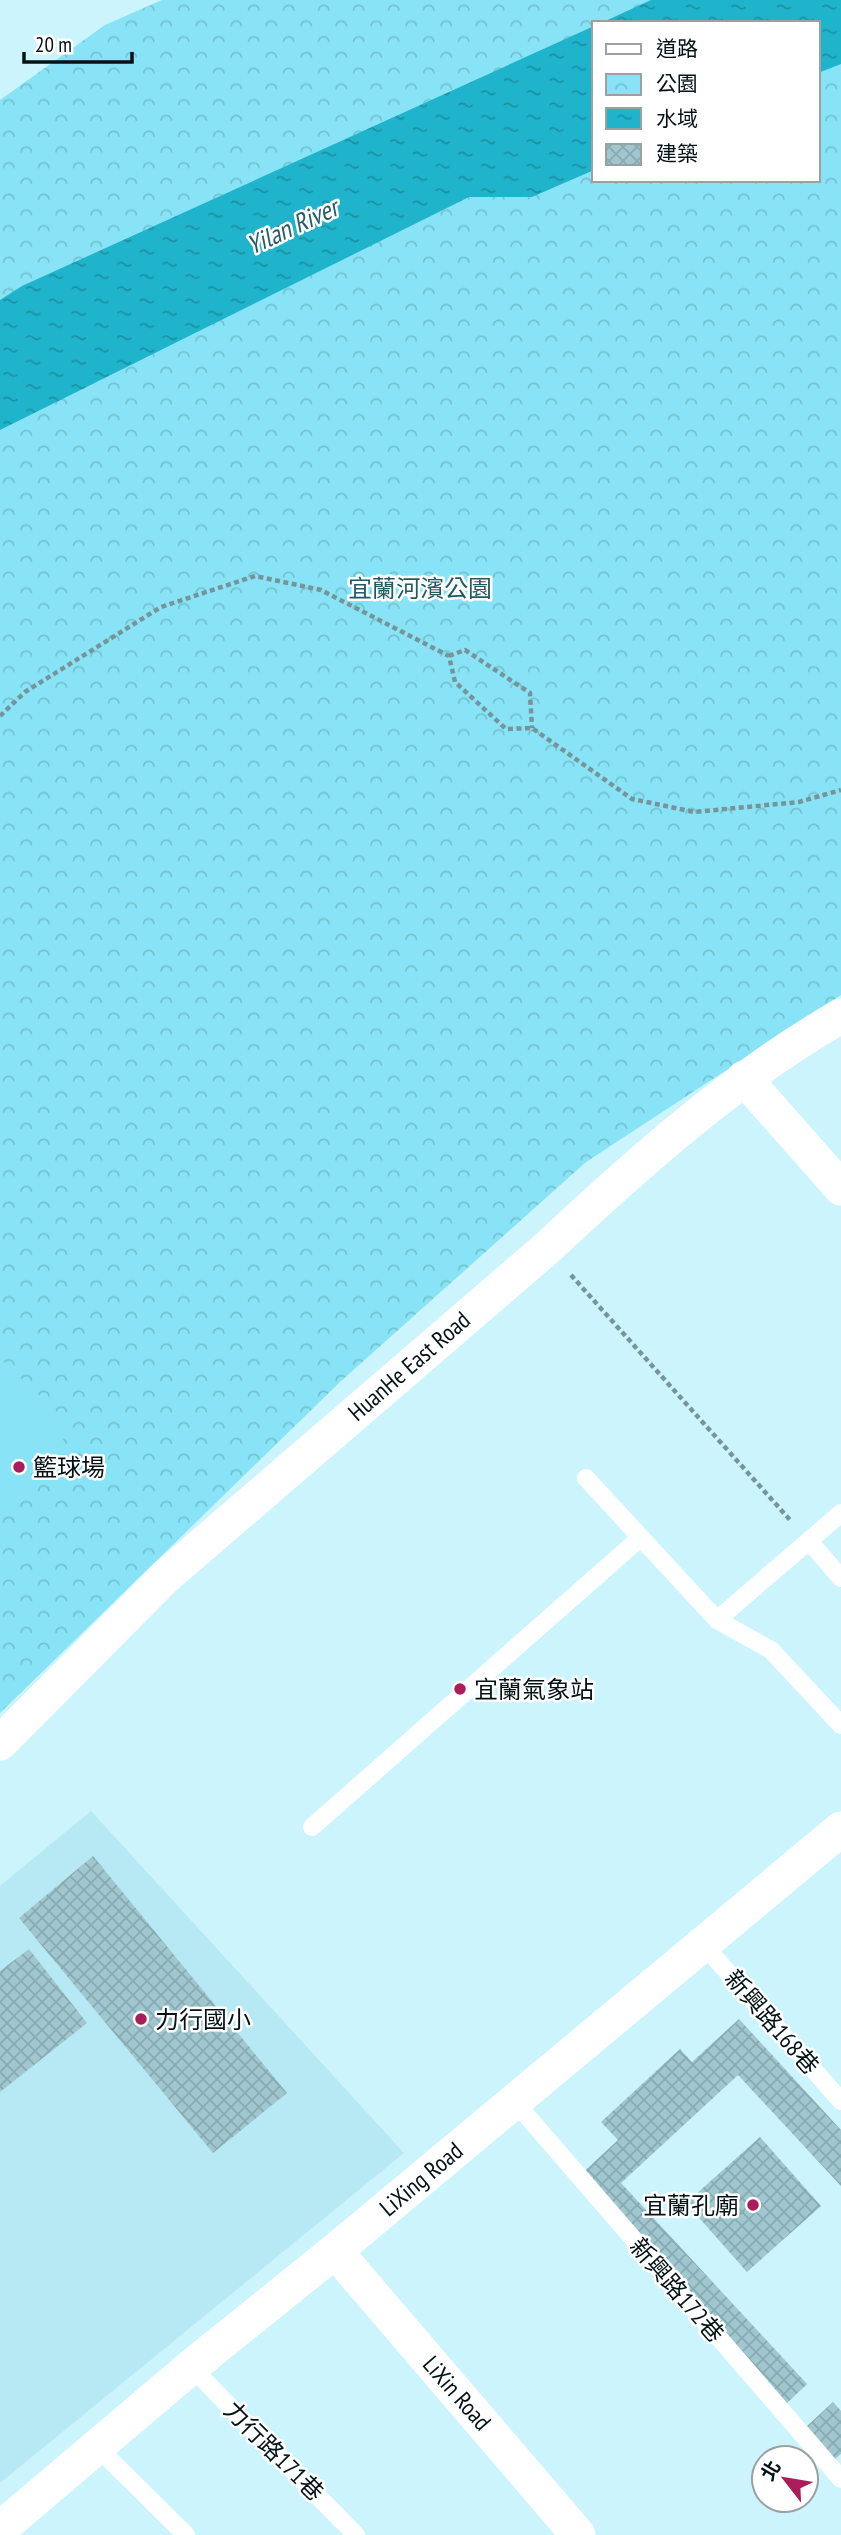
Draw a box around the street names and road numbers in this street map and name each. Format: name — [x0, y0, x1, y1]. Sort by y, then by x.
street label: HuanHe East Road — [342, 1304, 476, 1428]
street label: 新興路168巷 — [718, 1963, 826, 2081]
street label: LiXing Road — [373, 2135, 469, 2223]
street label: 新興路172巷 — [623, 2231, 731, 2349]
street label: LiXin Road — [416, 2349, 498, 2437]
street label: 力行路171巷 — [218, 2395, 330, 2507]

